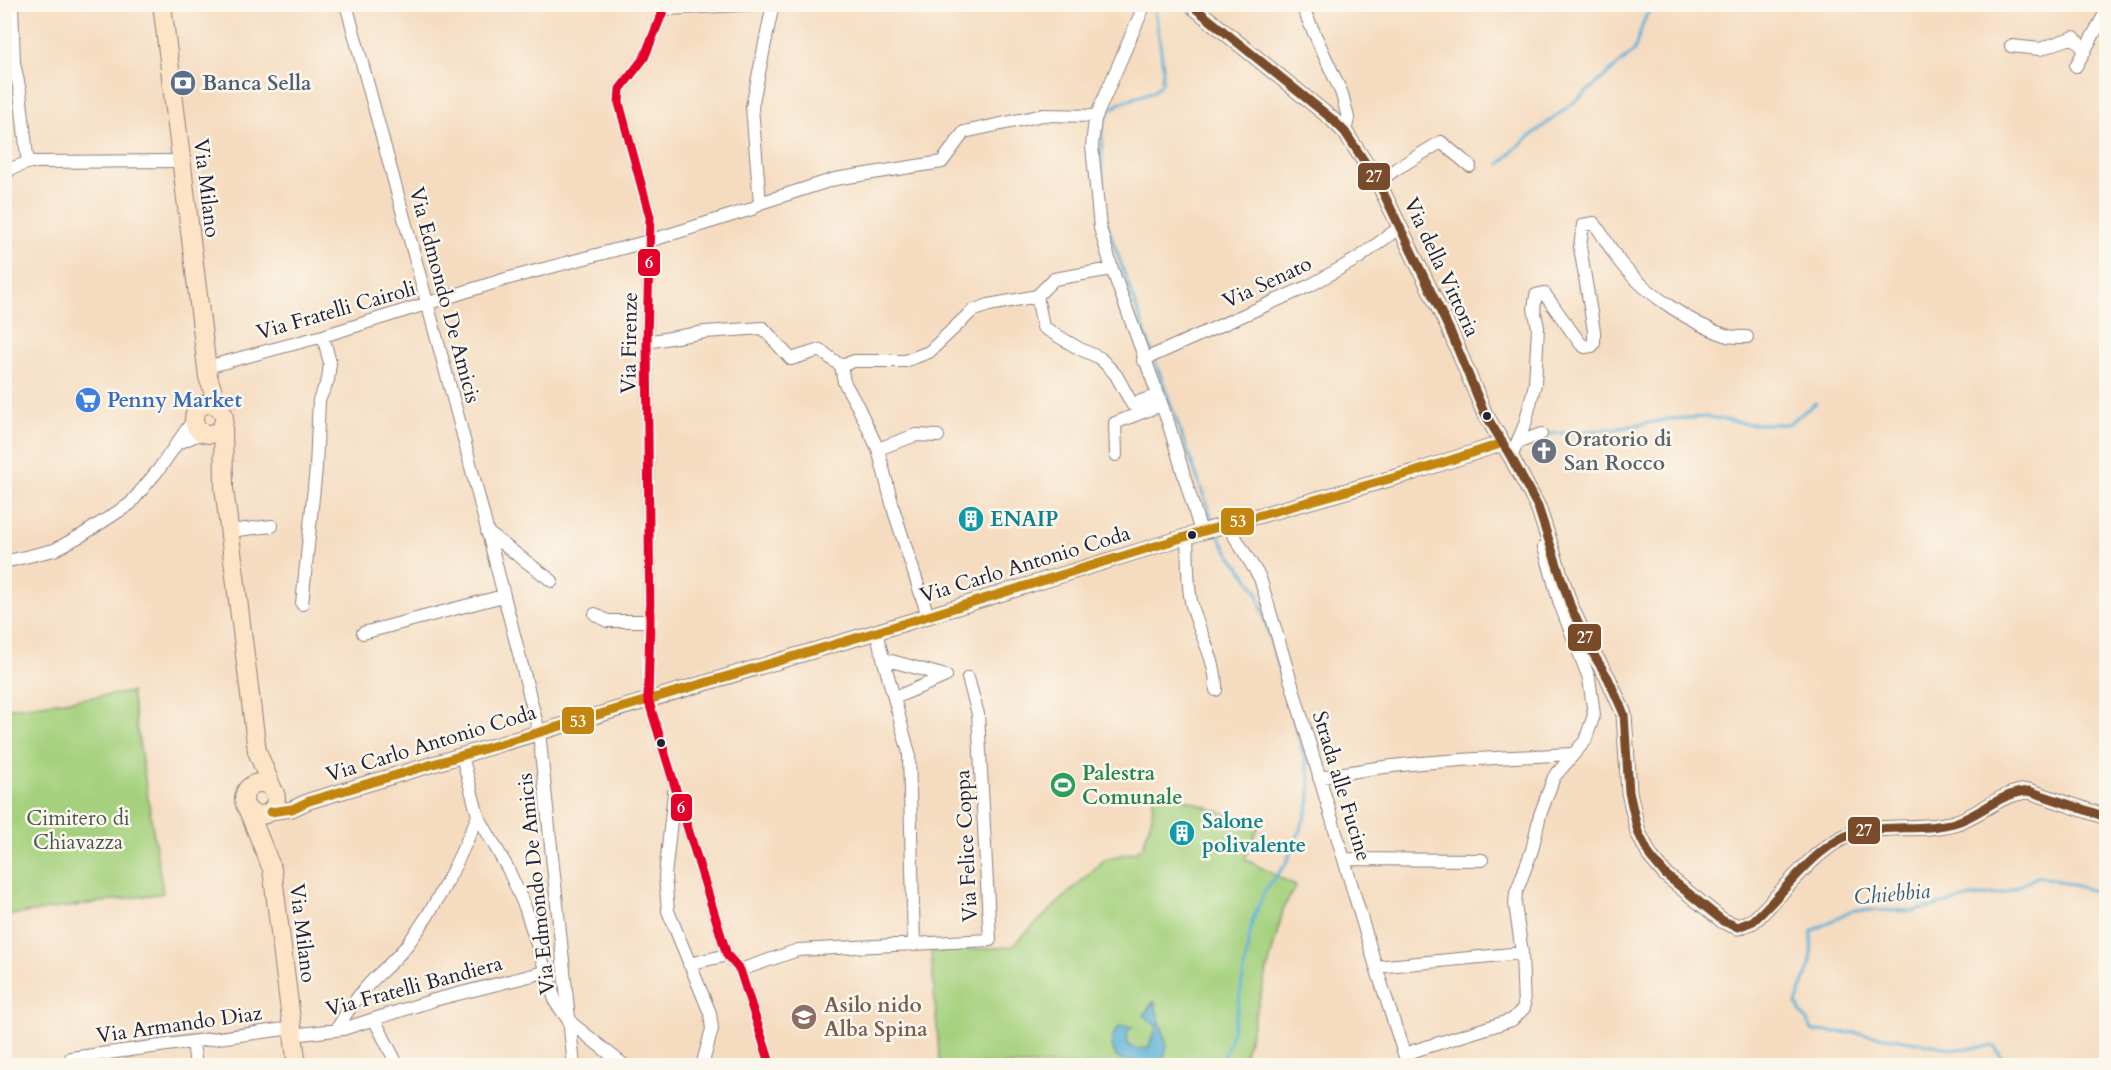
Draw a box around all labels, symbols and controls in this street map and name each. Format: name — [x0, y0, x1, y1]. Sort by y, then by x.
bank icon: Banca Sella — [168, 68, 198, 98]
place label: Banca Sella — [202, 69, 312, 98]
street label: Via Milano — [186, 137, 227, 239]
line badge: 27 — [1357, 162, 1391, 191]
text: 27 — [1366, 166, 1382, 188]
street label: Via Edmondo De Amicis — [402, 184, 487, 406]
street label: Via della Vittoria — [1397, 193, 1487, 342]
line badge: 6 — [637, 248, 661, 277]
street label: Via Senato — [1218, 249, 1316, 316]
text: 6 — [645, 252, 653, 274]
street label: Via Fratelli Cairoli — [253, 274, 419, 347]
street label: Via Firenze — [614, 292, 645, 394]
supermarket icon: Penny Market — [73, 385, 103, 415]
place label: Penny Market — [107, 386, 242, 415]
unlabelled marker — [1481, 410, 1493, 422]
place label: Oratorio di San Rocco — [1564, 425, 1672, 478]
church icon: Oratorio di San Rocco — [1529, 436, 1559, 466]
building icon: ENAIP — [956, 504, 986, 534]
place label: ENAIP — [990, 505, 1058, 534]
line badge: 53 — [1220, 507, 1255, 536]
text: 53 — [1230, 511, 1246, 533]
street label: Via Carlo Antonio Coda — [916, 519, 1134, 610]
unlabelled marker — [1186, 529, 1198, 541]
line badge: 27 — [1567, 623, 1602, 652]
text: 27 — [1577, 627, 1593, 649]
street label: Via Carlo Antonio Coda — [322, 698, 540, 789]
line badge: 53 — [561, 706, 595, 735]
street label: Strada alle Fucine — [1305, 708, 1378, 865]
text: 53 — [570, 711, 586, 733]
unlabelled marker — [655, 737, 667, 749]
place label: Palestra Comunale — [1082, 759, 1183, 812]
street label: Via Felice Coppa — [948, 769, 985, 923]
sports icon: Palestra Comunale — [1048, 770, 1078, 800]
street label: Via Edmondo De Amicis — [510, 772, 563, 996]
line badge: 6 — [670, 793, 693, 822]
text: 6 — [677, 797, 685, 819]
park label: Cimitero di Chiavazza — [26, 804, 130, 857]
place label: Salone polivalente — [1202, 807, 1306, 860]
line badge: 27 — [1847, 816, 1881, 845]
building icon: Salone polivalente — [1167, 818, 1197, 848]
text: 27 — [1856, 820, 1872, 842]
water label: Chiebbia — [1853, 876, 1932, 912]
street label: Via Milano — [282, 882, 323, 984]
street label: Via Fratelli Bandiera — [323, 949, 506, 1024]
place label: Asilo nido Alba Spina — [824, 991, 928, 1044]
street label: Via Armando Diaz — [94, 998, 264, 1050]
school or university icon: Asilo nido Alba Spina — [789, 1002, 819, 1032]

